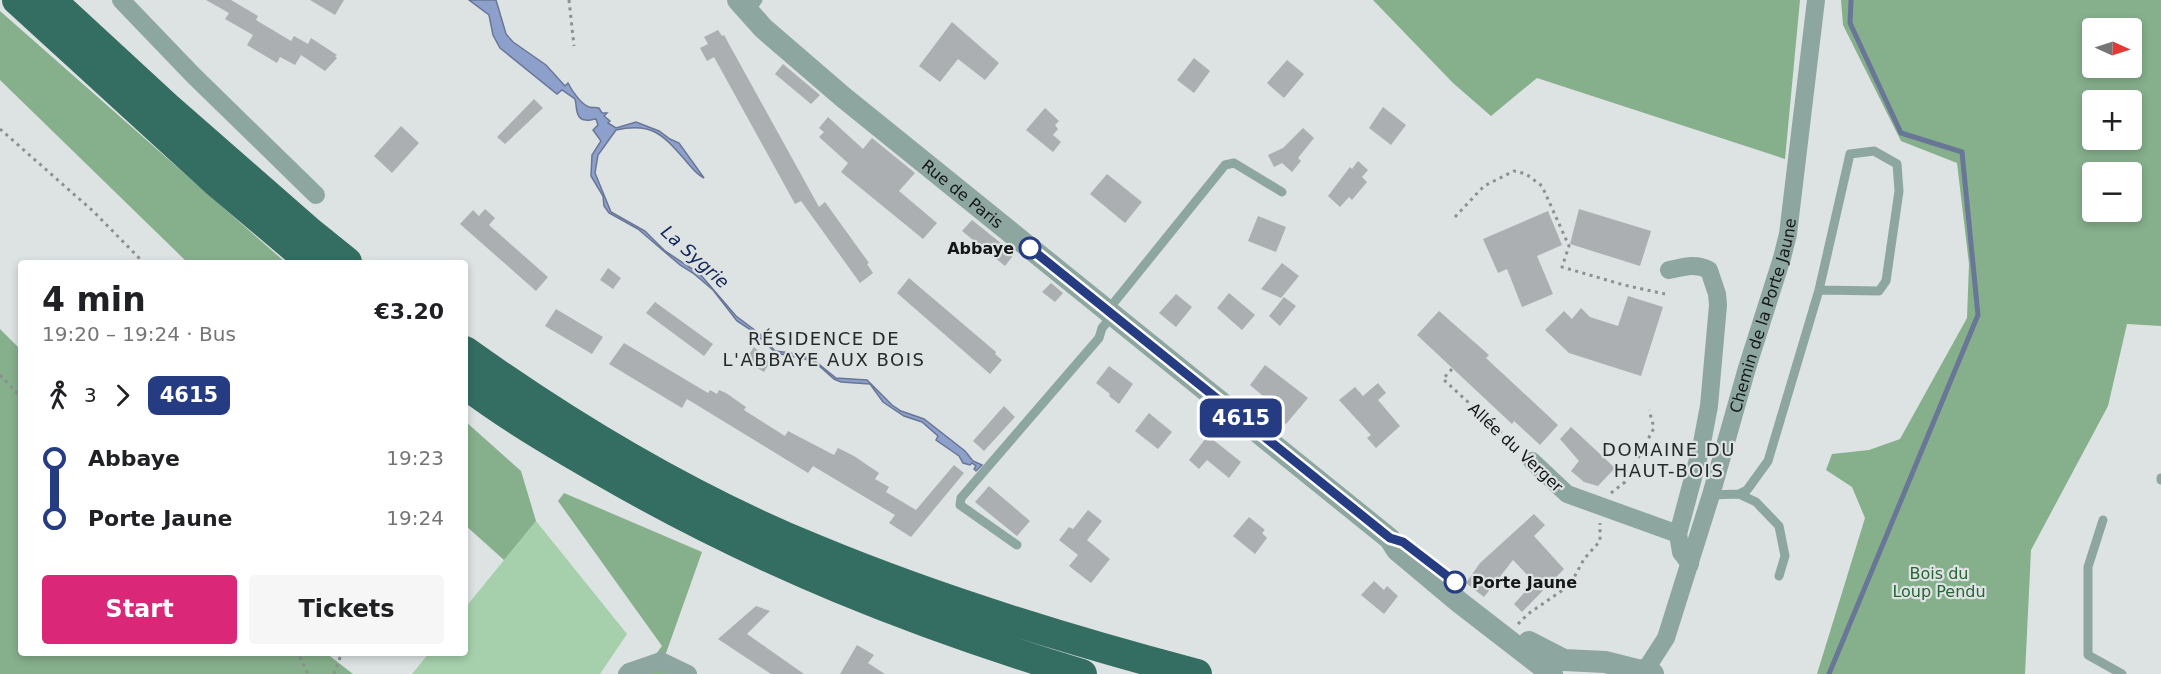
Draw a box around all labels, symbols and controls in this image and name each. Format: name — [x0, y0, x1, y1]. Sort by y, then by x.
north arrow — [2082, 18, 2142, 78]
map controls — [2082, 18, 2142, 222]
button: + — [2082, 90, 2142, 150]
street label: Rue de Paris — [918, 156, 1007, 232]
button: − — [2082, 162, 2142, 222]
street label: Chemin de la Porte Jaune — [1726, 217, 1800, 415]
water label: La Sygrie — [657, 221, 733, 292]
marker: Abbaye — [1019, 237, 1041, 259]
place label: Abbaye — [947, 239, 1014, 258]
text: 4 min — [42, 280, 146, 319]
text: €3.20 — [374, 299, 444, 324]
text: 19:20 – 19:24 · Bus — [42, 322, 236, 346]
district label: RÉSIDENCE DE L'ABBAYE AUX BOIS — [723, 328, 925, 370]
icon: walk — [42, 379, 75, 412]
icon: forward — [106, 379, 139, 412]
text: 3 — [84, 383, 97, 407]
text: 4615 — [160, 383, 218, 407]
line badge: 4615 — [1199, 398, 1283, 438]
street label: Allée du Verger — [1464, 399, 1567, 496]
text: 4615 — [1212, 406, 1270, 430]
district label: DOMAINE DU HAUT-BOIS — [1602, 439, 1736, 481]
text: Abbaye — [88, 446, 180, 471]
text: 19:23 — [386, 446, 444, 470]
text: Porte Jaune — [88, 506, 232, 531]
text: 19:24 — [386, 506, 444, 530]
park label: Bois du Loup Pendu — [1892, 564, 1986, 601]
marker: Porte Jaune — [1444, 571, 1466, 593]
place label: Porte Jaune — [1472, 573, 1577, 592]
button: Start — [42, 575, 237, 644]
button: Tickets — [249, 575, 444, 644]

